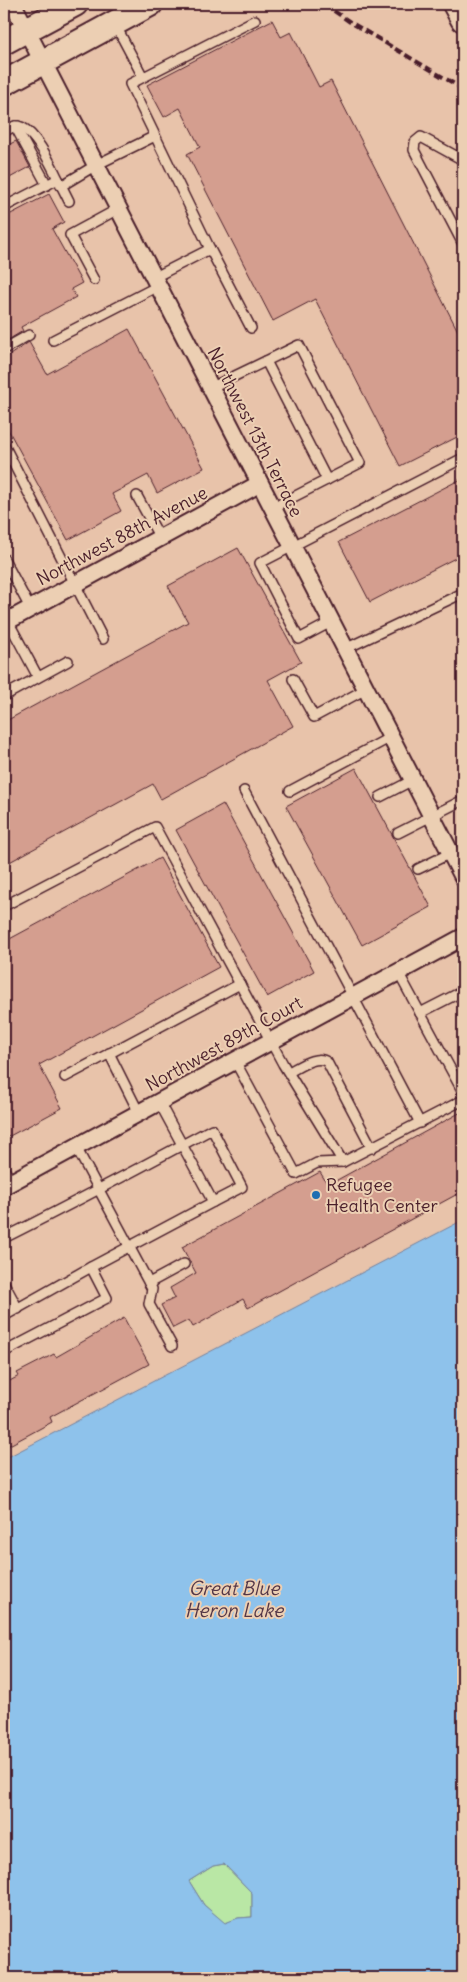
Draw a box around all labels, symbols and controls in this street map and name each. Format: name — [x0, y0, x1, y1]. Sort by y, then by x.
street label: Northwest 13th Terrace — [203, 343, 308, 521]
street label: Northwest 88th Avenue — [32, 481, 211, 590]
street label: Northwest 89th Court — [141, 991, 306, 1096]
place label: Refugee Health Center — [326, 1173, 438, 1217]
marker: Refugee Health Center — [310, 1189, 322, 1201]
water label: Great Blue Heron Lake — [185, 1576, 285, 1622]

